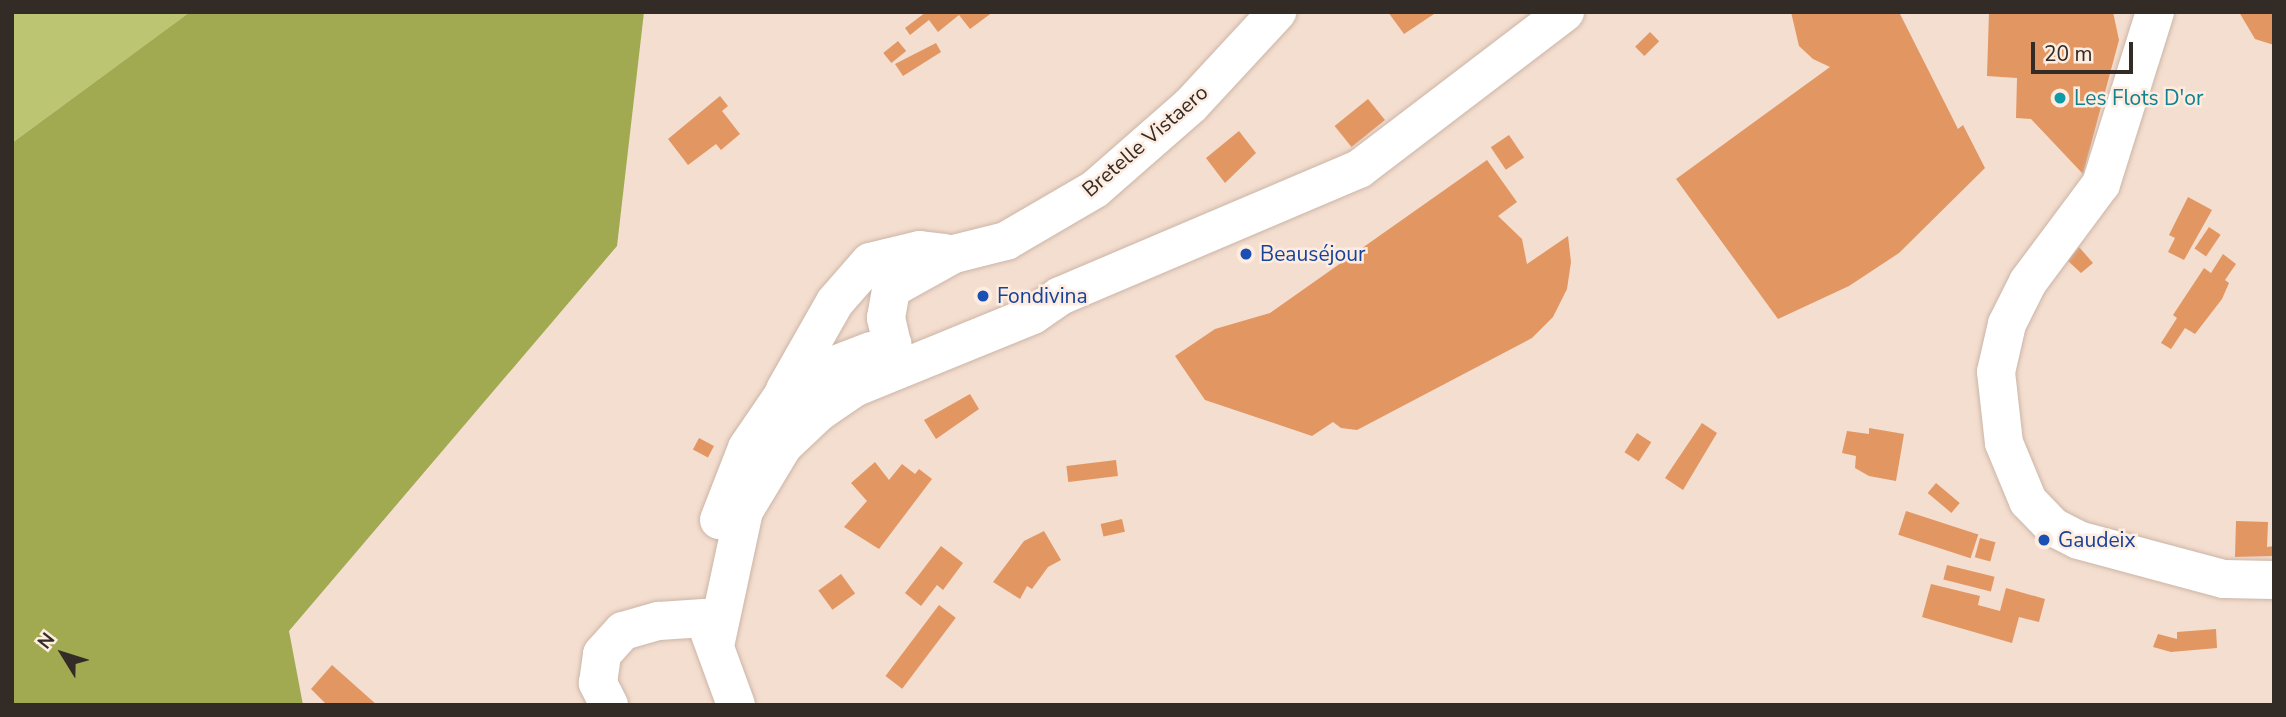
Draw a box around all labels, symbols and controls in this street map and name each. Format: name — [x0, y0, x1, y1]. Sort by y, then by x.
scale bar — [2034, 28, 2136, 72]
text: 20 m — [2044, 40, 2093, 68]
street label: Bretelle Vistaero — [1077, 80, 1213, 202]
place label: Les Flots D'or — [2074, 85, 2203, 111]
marker: Les Flots D'or — [2052, 90, 2068, 106]
place label: Beauséjour — [1260, 241, 1365, 267]
marker: Beauséjour — [1238, 246, 1254, 262]
place label: Fondivina — [997, 283, 1088, 309]
marker: Fondivina — [975, 288, 991, 304]
place label: Gaudeix — [2058, 527, 2135, 553]
marker: Gaudeix — [2036, 532, 2052, 548]
north arrow — [28, 619, 98, 689]
text: N — [32, 627, 61, 655]

